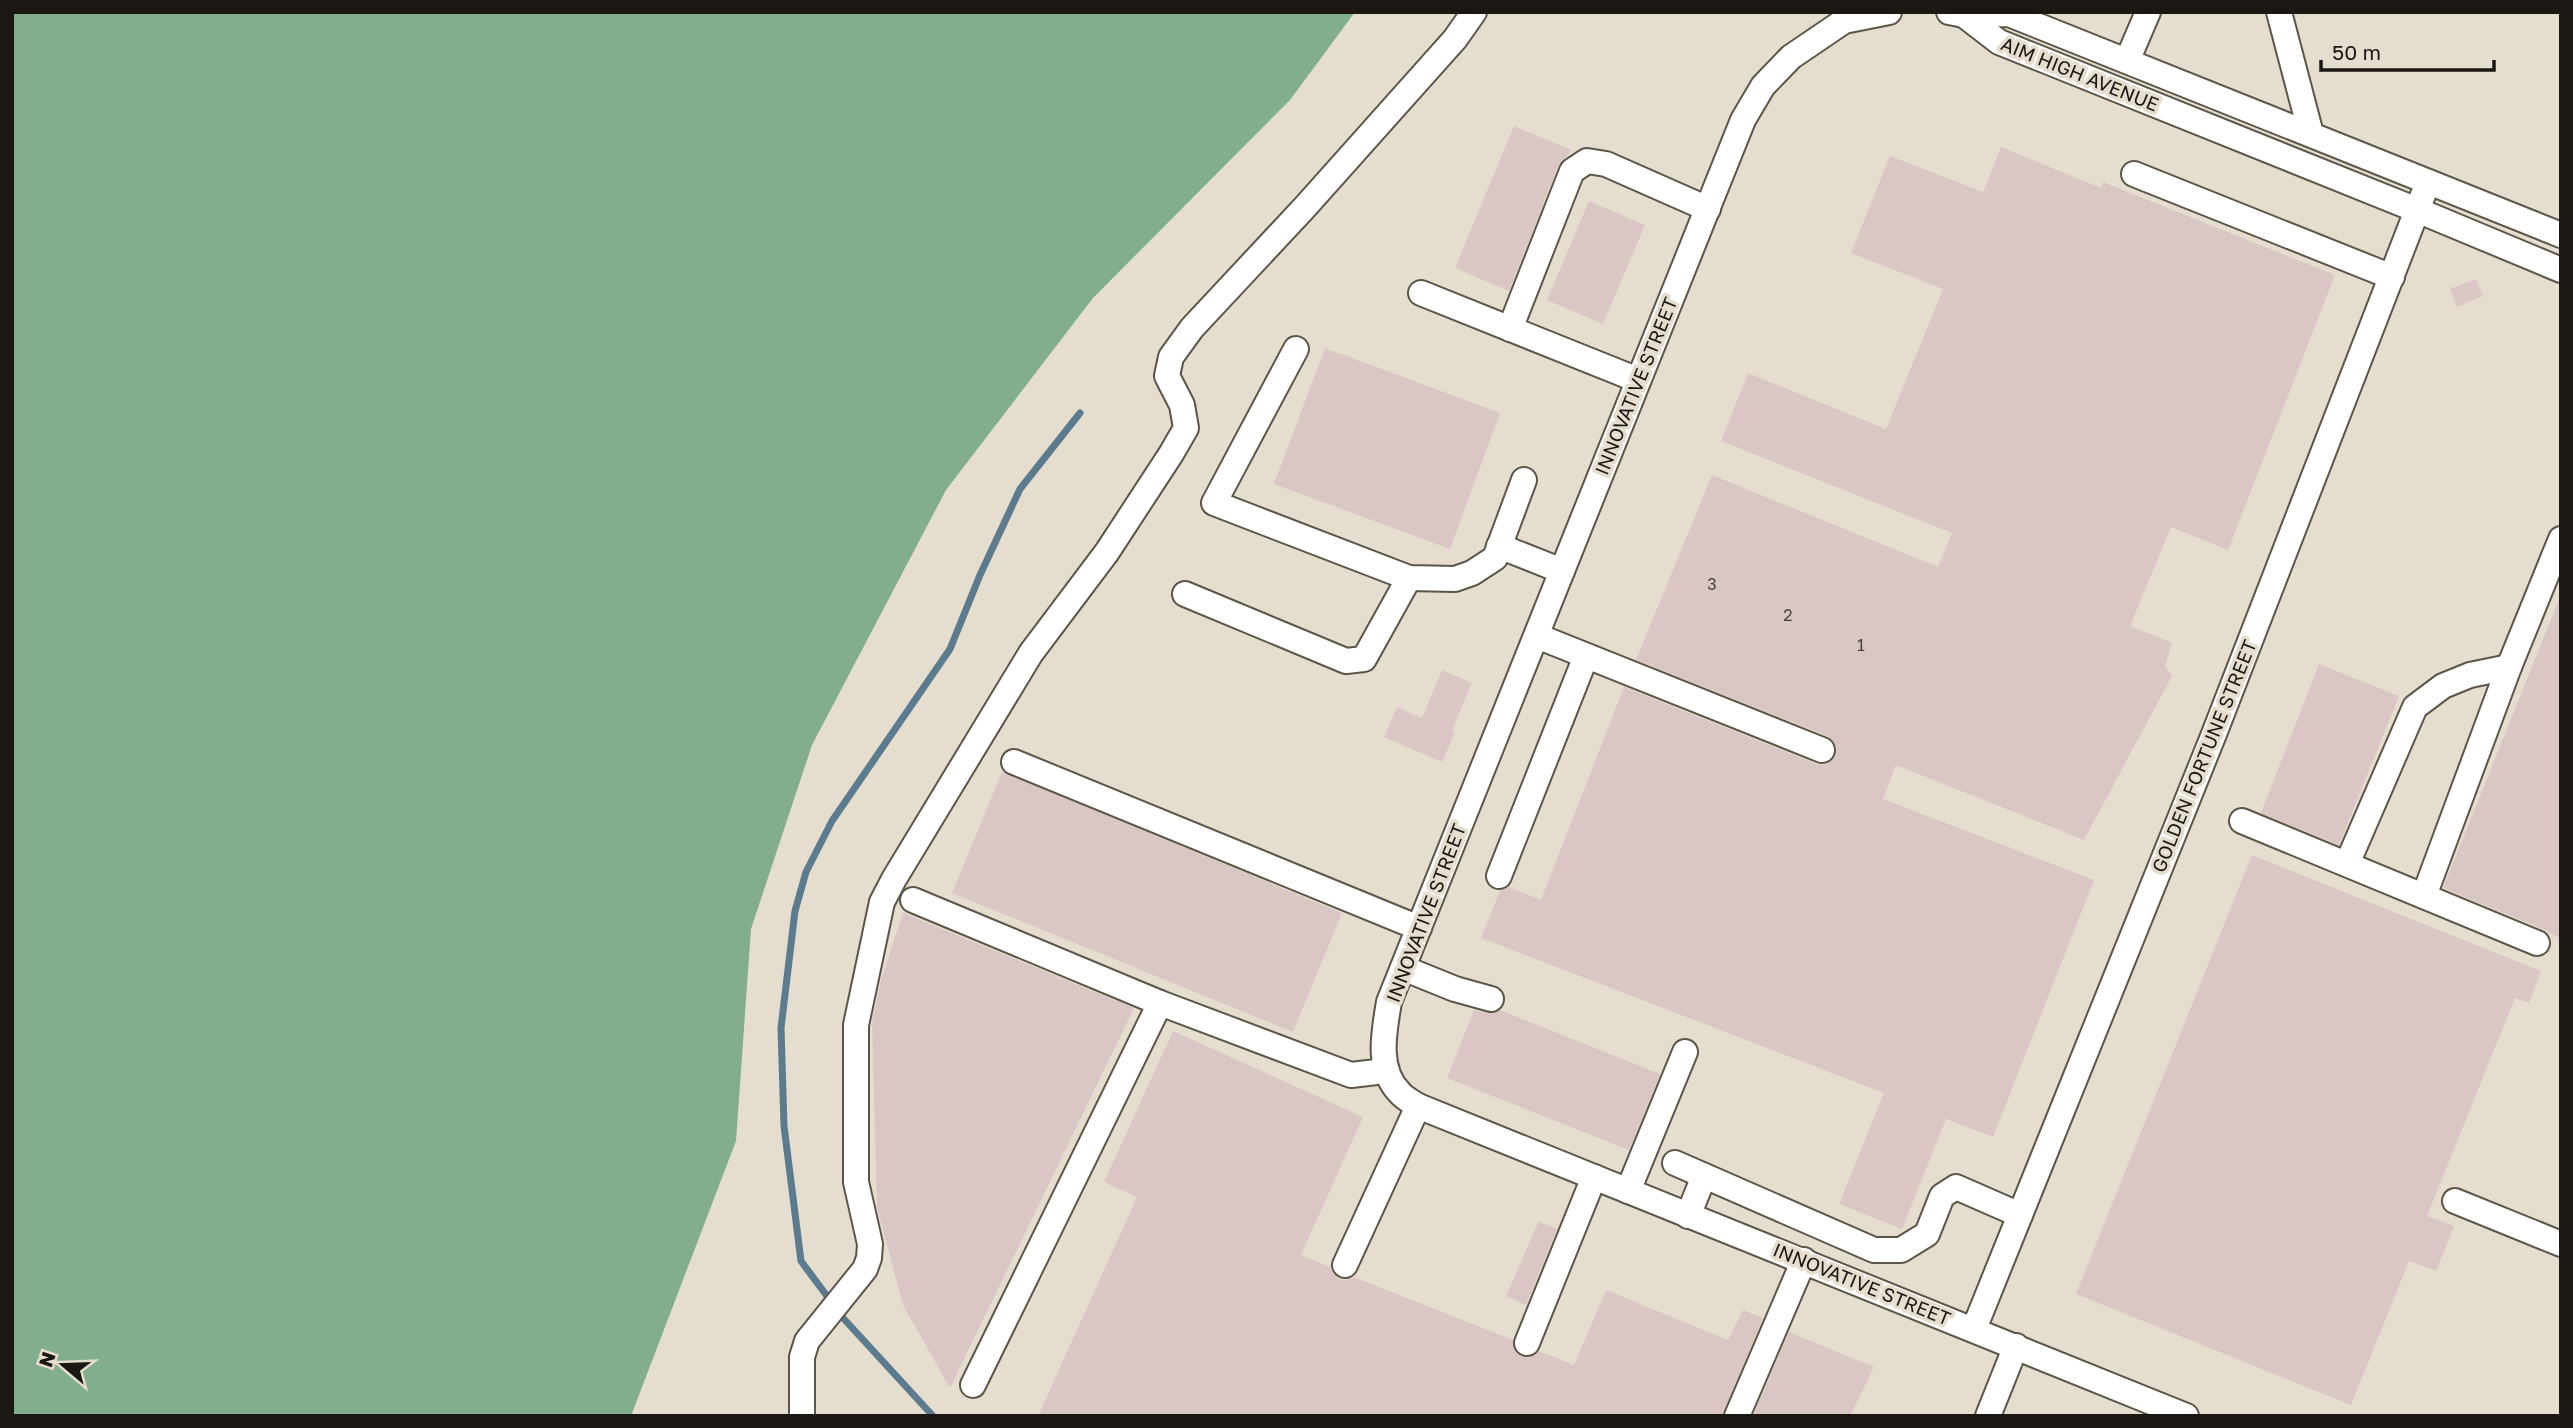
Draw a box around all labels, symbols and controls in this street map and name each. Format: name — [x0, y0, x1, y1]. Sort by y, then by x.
scale bar — [2321, 28, 2494, 72]
street label: AIM HIGH AVENUE — [1998, 31, 2162, 116]
text: 50 m — [2332, 39, 2381, 65]
street label: INNOVATIVE STREET — [1589, 294, 1682, 478]
house number: 3 — [1707, 574, 1717, 594]
house number: 2 — [1783, 605, 1793, 625]
house number: 1 — [1857, 635, 1865, 655]
street label: GOLDEN FORTUNE STREET — [2146, 636, 2261, 875]
street label: INNOVATIVE STREET — [1381, 820, 1470, 1005]
street label: INNOVATIVE STREET — [1770, 1237, 1954, 1330]
north arrow — [28, 1330, 98, 1400]
text: N — [33, 1349, 60, 1370]

